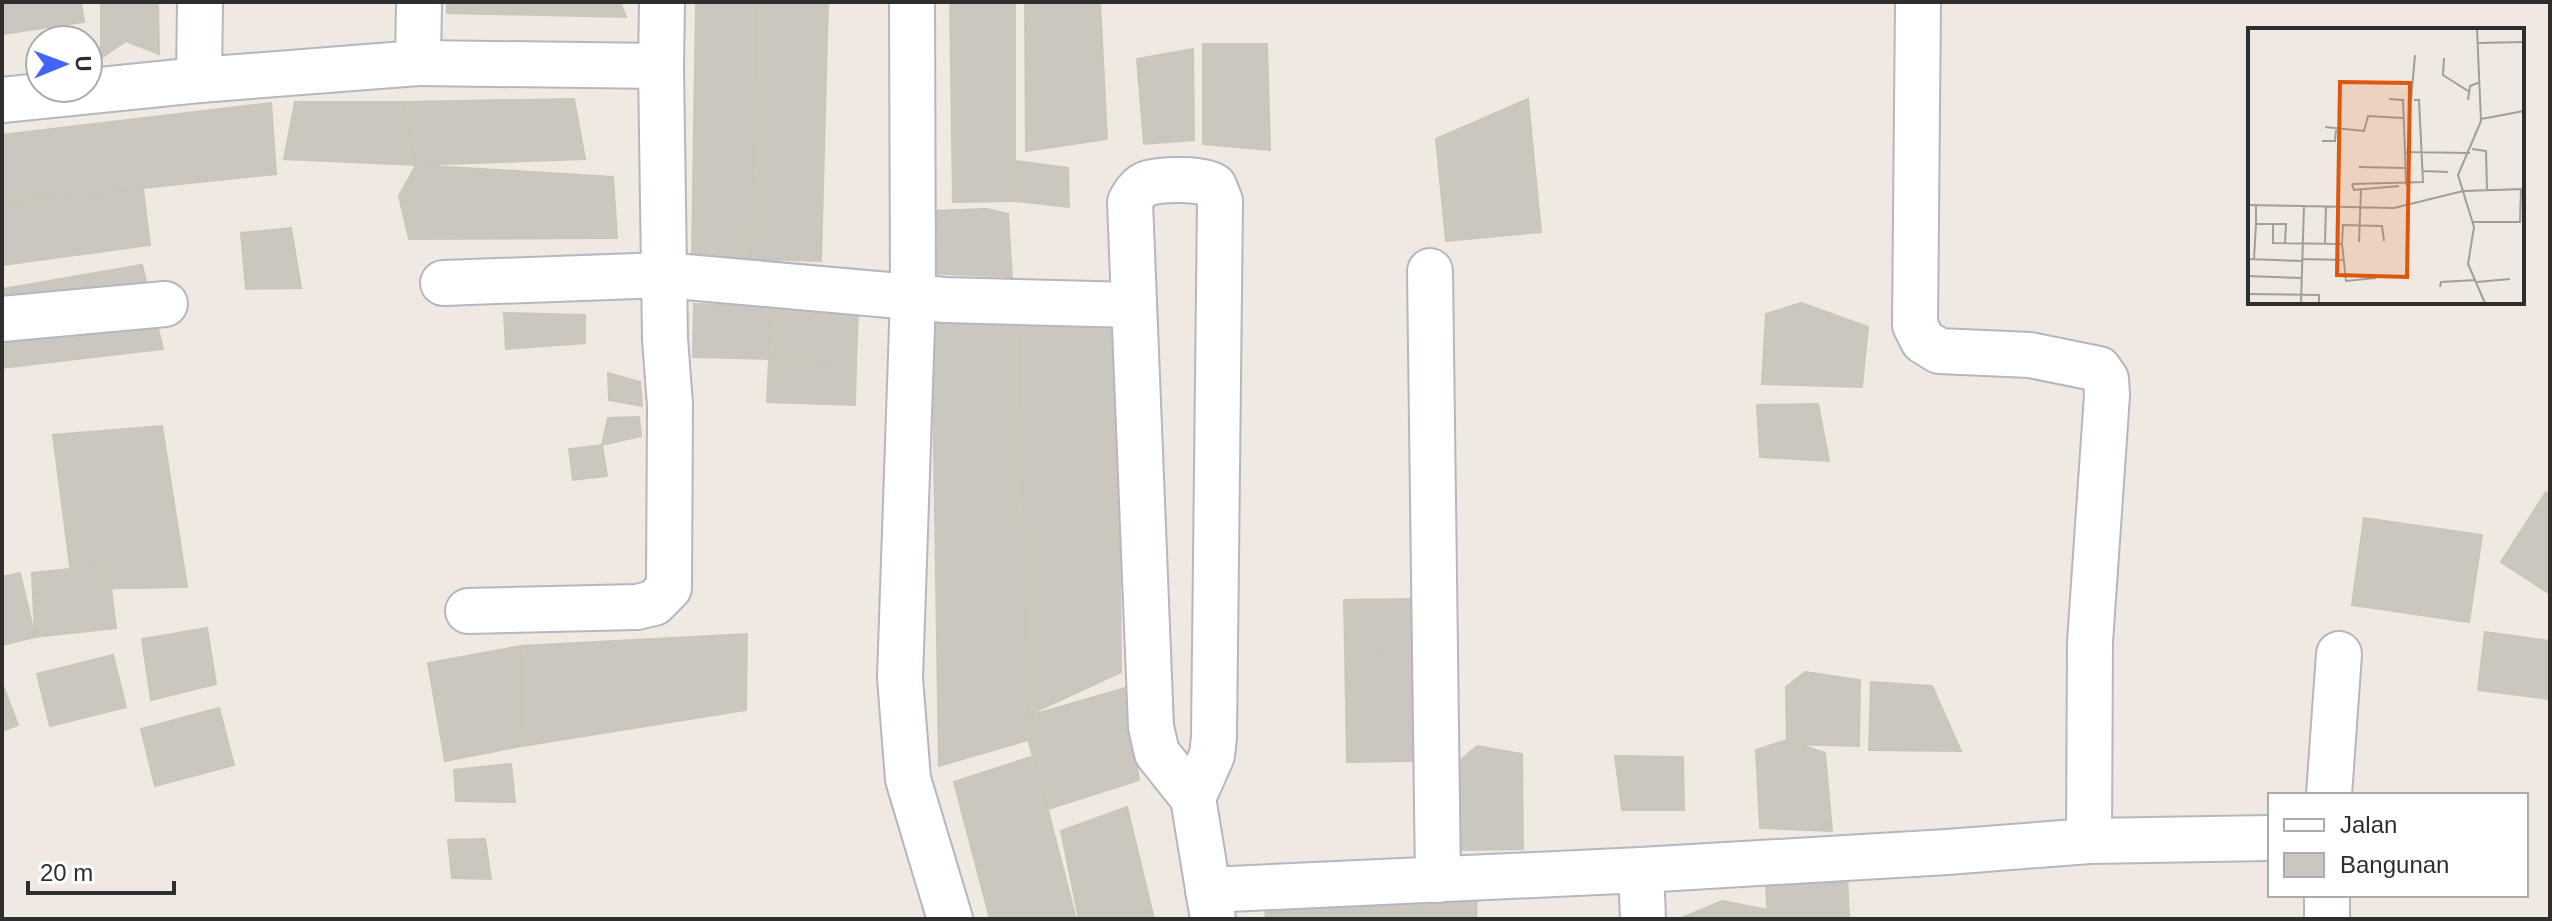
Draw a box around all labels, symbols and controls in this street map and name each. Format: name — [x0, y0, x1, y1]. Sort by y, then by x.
north arrow — [24, 24, 104, 104]
inset map — [2248, 28, 2524, 304]
text: U — [71, 55, 96, 72]
legend — [2268, 793, 2528, 897]
text: Jalan — [2340, 811, 2397, 838]
scale bar — [28, 845, 174, 895]
text: Bangunan — [2340, 851, 2449, 878]
text: 20 m — [40, 859, 93, 886]

